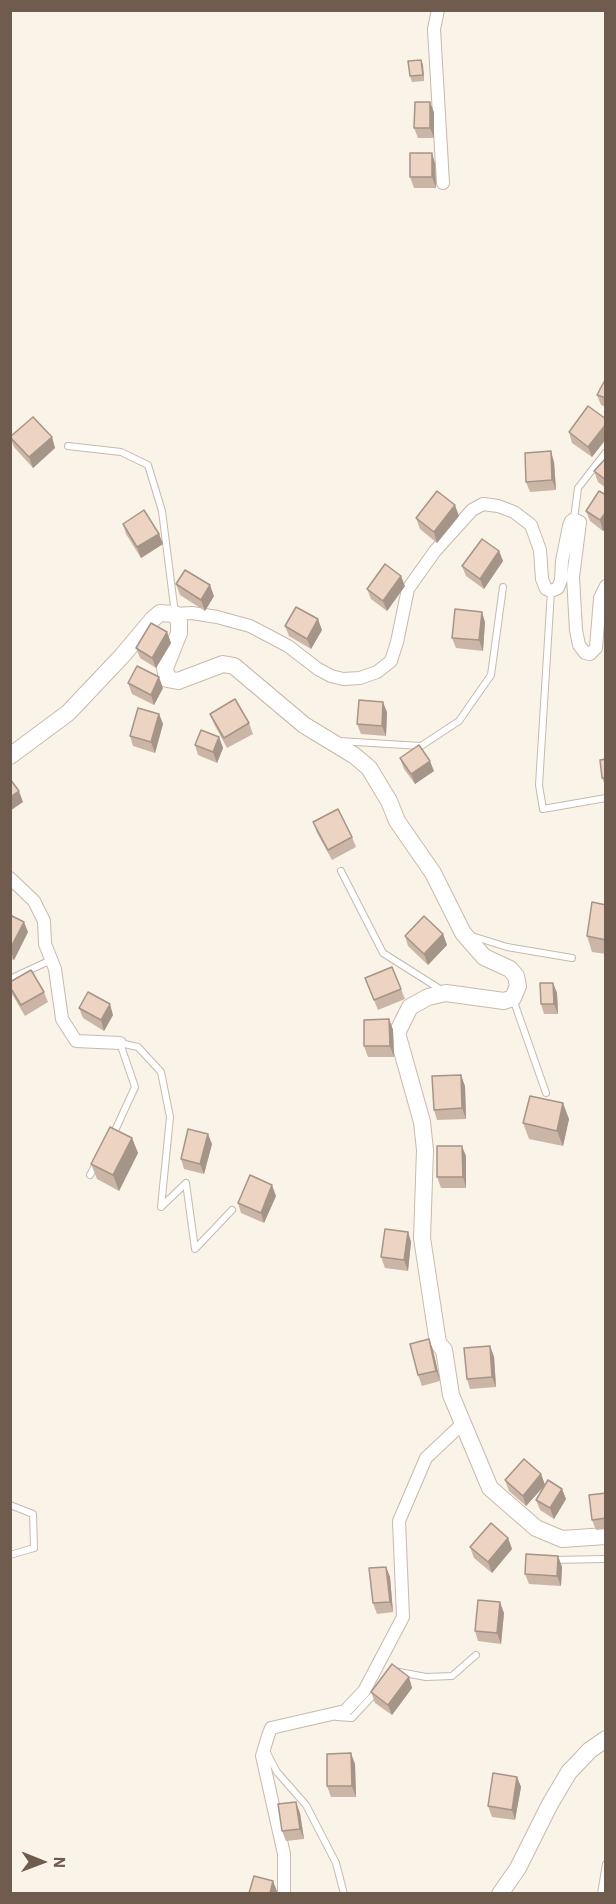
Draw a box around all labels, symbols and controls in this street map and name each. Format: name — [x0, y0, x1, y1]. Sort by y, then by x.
north arrow — [12, 1832, 72, 1892]
text: N — [50, 1856, 70, 1868]

